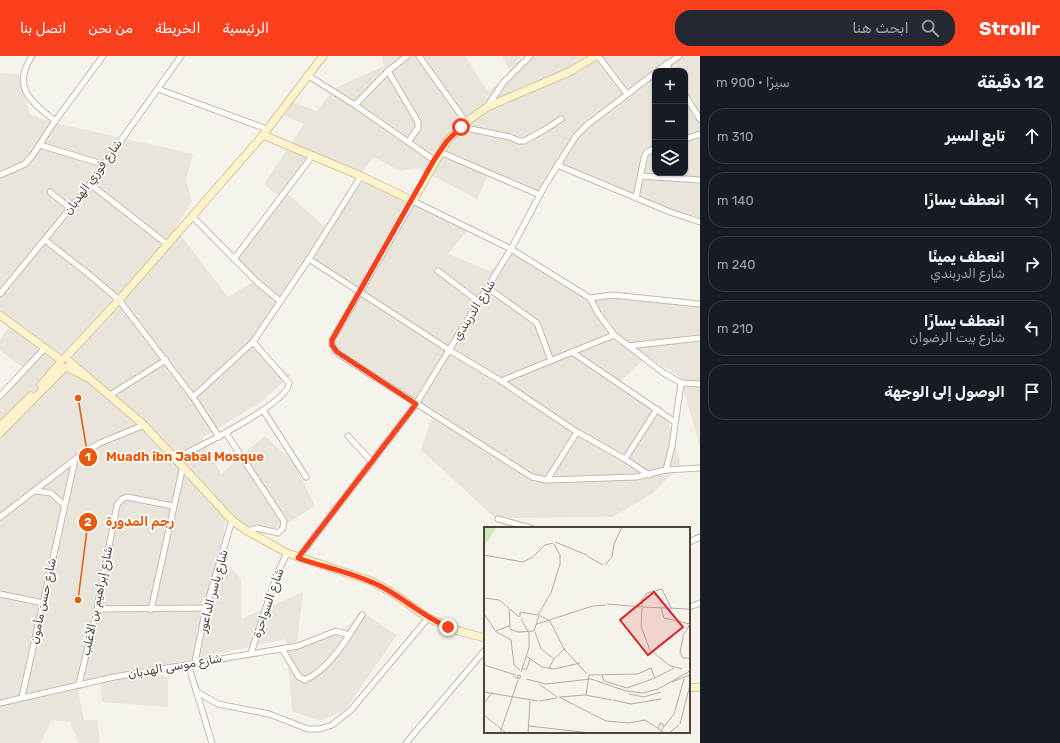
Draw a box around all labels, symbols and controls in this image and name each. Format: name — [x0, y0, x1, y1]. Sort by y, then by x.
search box — [675, 10, 955, 46]
icon: search — [919, 17, 941, 39]
text: Strollr — [979, 17, 1040, 40]
text: ابحث هنا — [852, 19, 909, 37]
text: اتصل بنا — [20, 20, 66, 37]
text: من نحن — [88, 20, 133, 37]
text: الخريطة — [155, 20, 200, 37]
text: الرئيسية — [222, 20, 269, 37]
map controls — [652, 68, 688, 176]
button: + — [652, 68, 688, 104]
text: 12 دقيقة — [977, 72, 1044, 92]
text: سيرًا · 900 m — [716, 75, 790, 90]
button: − — [652, 104, 688, 140]
route start — [452, 118, 470, 136]
icon: ahead — [1021, 125, 1043, 147]
text: تابع السير — [945, 127, 1005, 145]
text: 310 m — [717, 129, 753, 144]
street label: شارع فوزي الهدبان — [61, 136, 127, 219]
button: layers — [652, 140, 688, 176]
icon: left — [1021, 189, 1043, 211]
text: انعطف يسارًا — [924, 191, 1005, 209]
text: 140 m — [717, 193, 754, 208]
text: انعطف يمينًا — [928, 248, 1005, 266]
icon: right — [1021, 253, 1043, 275]
text: 240 m — [717, 257, 756, 272]
text: شارع الدربندي — [930, 266, 1005, 281]
street label: شارع الدربندي — [450, 277, 500, 344]
text: انعطف يسارًا — [924, 312, 1005, 330]
icon: left — [1021, 317, 1043, 339]
text: 210 m — [717, 321, 753, 336]
text: شارع بيت الرضوان — [910, 330, 1005, 345]
icon: arrive — [1021, 381, 1043, 403]
text: الوصول إلى الوجهة — [884, 383, 1005, 401]
callout: Muadh ibn Jabal Mosque — [78, 444, 272, 469]
text: Muadh ibn Jabal Mosque — [106, 449, 264, 464]
text: 1 — [85, 450, 91, 464]
callout: رجم المدورة — [78, 509, 182, 534]
text: رجم المدورة — [106, 514, 174, 530]
text: 2 — [84, 515, 92, 529]
inset map — [484, 527, 690, 733]
street label: شارع إبراهيم بن الأغلب — [79, 545, 117, 658]
street label: شارع ياسر الداعور — [195, 548, 233, 636]
street label: شارع حسن مأمون — [27, 557, 61, 646]
street label: شارع السواحرة — [250, 566, 288, 640]
route end — [439, 618, 457, 636]
street label: شارع موسى الهدبان — [127, 651, 224, 683]

